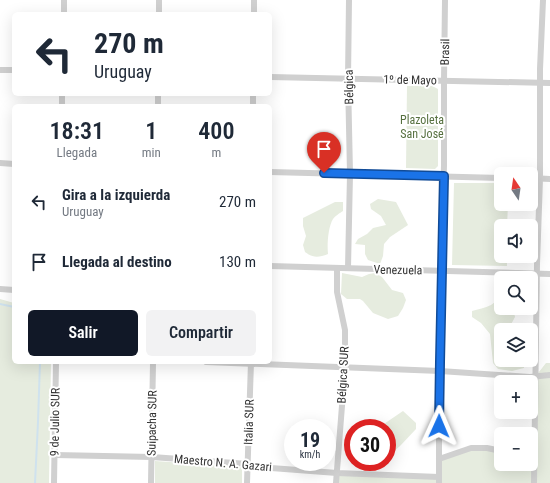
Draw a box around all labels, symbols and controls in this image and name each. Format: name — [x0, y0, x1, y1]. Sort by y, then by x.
text: 270 m — [94, 27, 164, 60]
icon: left — [28, 28, 80, 80]
street label: Brasil — [438, 39, 452, 65]
text: Uruguay — [94, 61, 152, 82]
street label: Bélgica — [342, 69, 356, 105]
street label: 1º de Mayo — [383, 73, 437, 87]
park label: Plazoleta San José — [400, 113, 444, 141]
text: 18:31 — [50, 117, 104, 145]
text: 1 — [145, 117, 157, 145]
text: 400 — [198, 117, 234, 145]
pin — [307, 132, 341, 173]
icon: arrive — [313, 138, 335, 160]
text: Llegada — [57, 145, 97, 160]
text: min — [142, 145, 161, 160]
text: m — [211, 145, 221, 160]
north arrow — [494, 167, 538, 211]
map controls — [494, 167, 538, 471]
text: Gira a la izquierda — [62, 186, 170, 204]
icon: left — [28, 191, 50, 213]
text: 270 m — [219, 193, 256, 211]
text: Uruguay — [62, 204, 104, 219]
button: sound — [494, 219, 538, 263]
icon: arrive — [28, 251, 50, 273]
text: Llegada al destino — [62, 253, 172, 271]
text: 130 m — [219, 253, 256, 271]
street label: Venezuela — [374, 263, 423, 277]
button: search — [494, 271, 538, 315]
button: Salir — [28, 310, 138, 356]
button: Compartir — [146, 310, 256, 356]
button: layers — [494, 323, 538, 367]
street label: Bélgica SUR — [335, 346, 352, 404]
button: + — [494, 375, 538, 419]
street label: 9 de Julio SUR — [47, 387, 63, 456]
street label: Suipacha SUR — [144, 389, 160, 456]
street label: Italia SUR — [241, 398, 257, 445]
position arrow — [418, 405, 460, 447]
speed limit sign: 30 — [344, 419, 396, 471]
button: − — [494, 427, 538, 471]
text: 19 — [300, 428, 320, 452]
text: km/h — [300, 449, 320, 460]
street label: Maestro N. A. Gazari — [173, 452, 273, 474]

